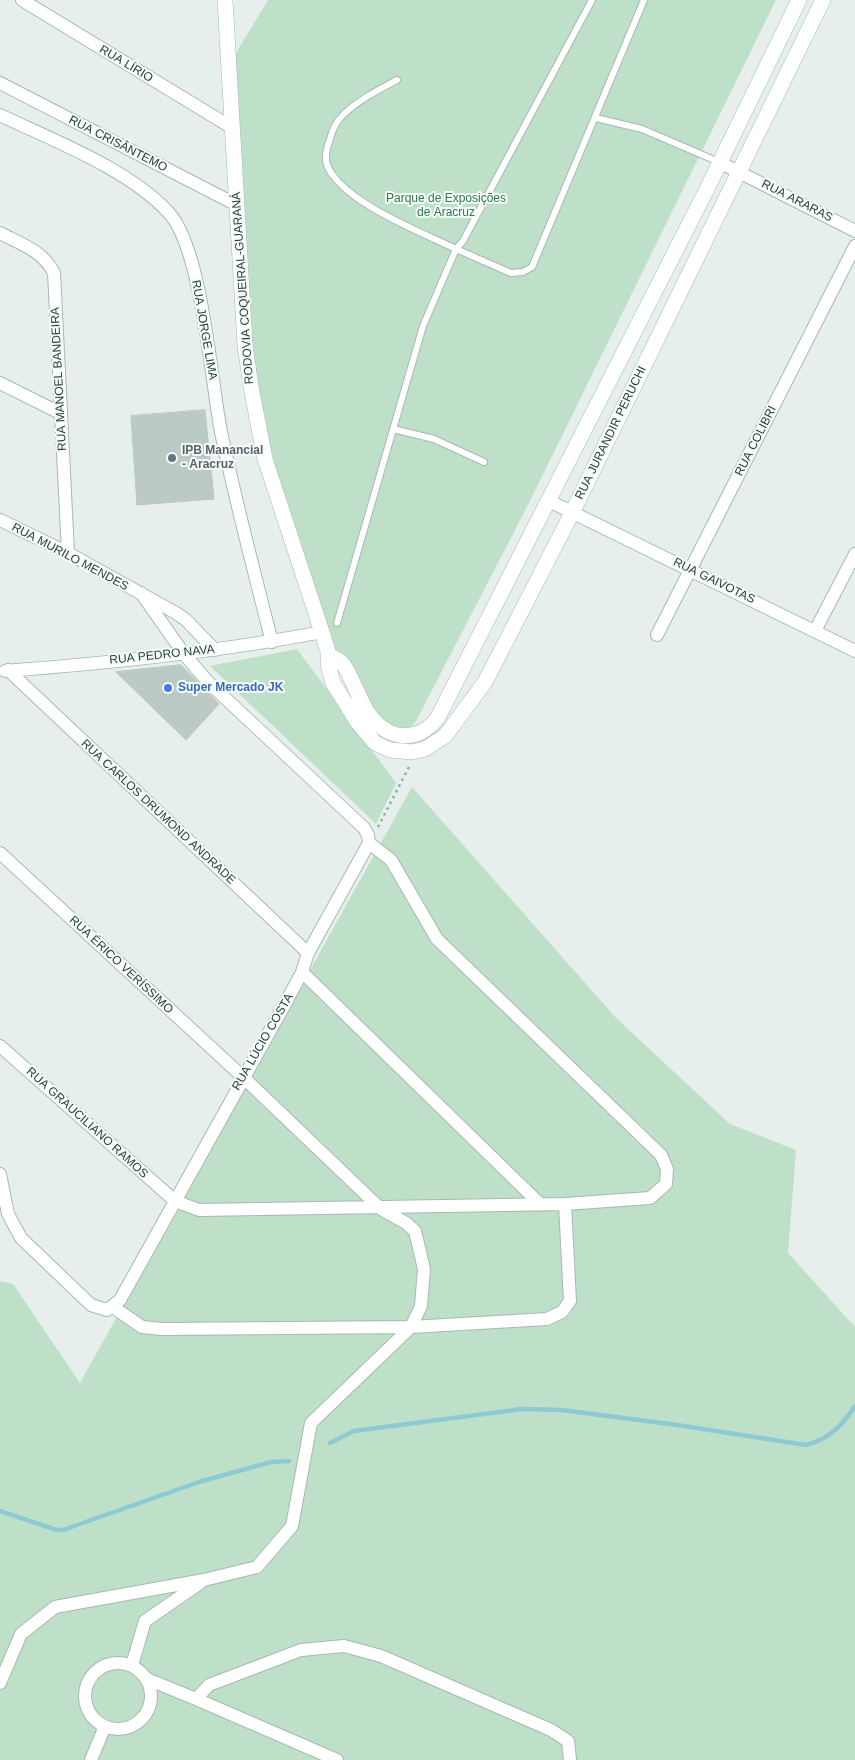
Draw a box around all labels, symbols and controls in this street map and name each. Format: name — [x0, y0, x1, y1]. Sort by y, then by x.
street label: RUA LÍRIO — [97, 42, 155, 86]
street label: RUA CRISÂNTEMO — [66, 113, 170, 175]
street label: RUA ARARAS — [759, 177, 835, 225]
street label: RODOVIA COQUEIRAL-GUARANÁ — [229, 191, 257, 385]
park label: Parque de Exposições de Aracruz — [386, 192, 506, 220]
street label: RUA JORGE LIMA — [188, 279, 220, 381]
street label: RUA MANOEL BANDEIRA — [48, 307, 70, 451]
street label: RUA JURANDIR PERUCHI — [572, 364, 650, 502]
street label: RUA COLIBRI — [732, 404, 780, 478]
place label: IPB Manancial - Aracruz — [182, 444, 263, 472]
marker: IPB Manancial - Aracruz — [166, 452, 178, 464]
street label: RUA MURILO MENDES — [9, 520, 131, 594]
street label: RUA GAIVOTAS — [671, 555, 757, 607]
street label: RUA PEDRO NAVA — [109, 642, 215, 668]
place label: Super Mercado JK — [178, 681, 283, 695]
marker: Super Mercado JK — [162, 682, 174, 694]
street label: RUA CARLOS DRUMOND ANDRADE — [78, 736, 238, 888]
street label: RUA ÉRICO VERÍSSIMO — [66, 913, 176, 1017]
street label: RUA LÚCIO COSTA — [229, 991, 297, 1093]
street label: RUA GRAUCILIANO RAMOS — [23, 1065, 151, 1181]

